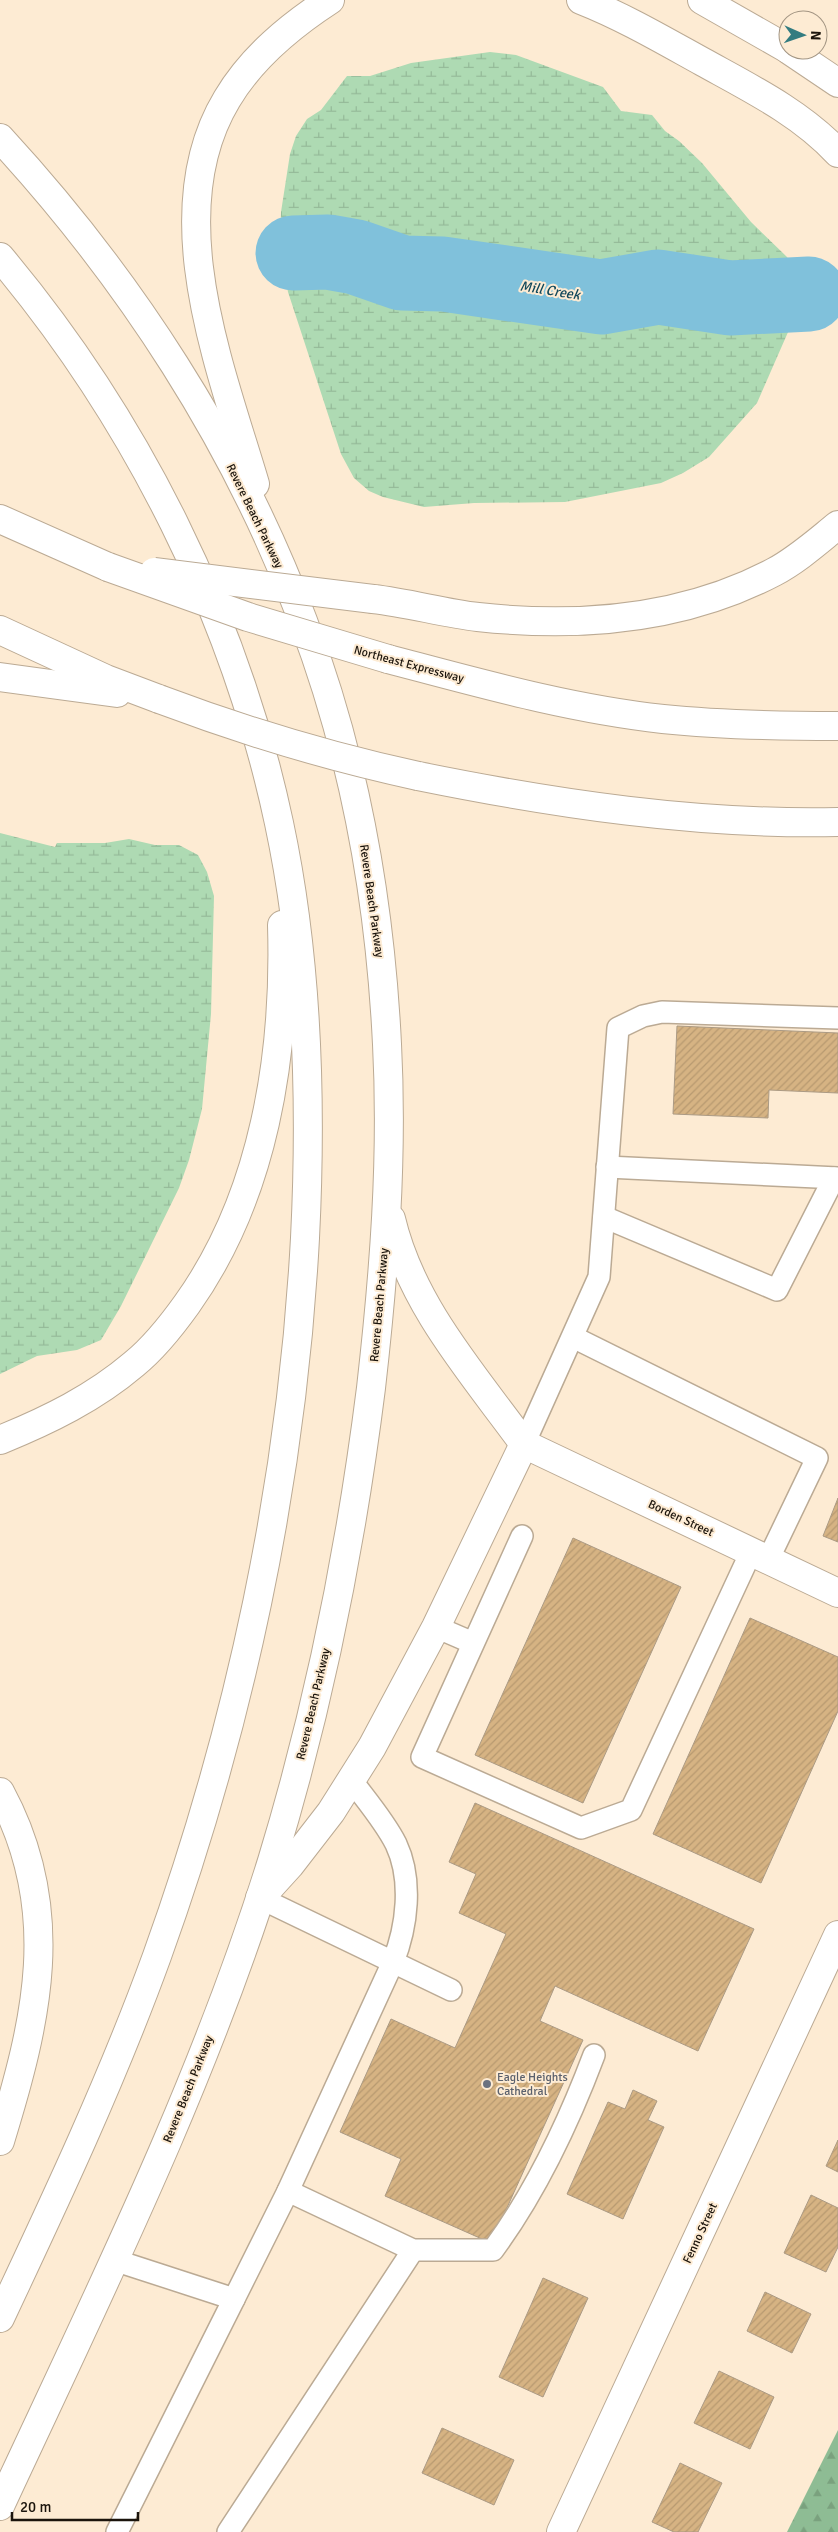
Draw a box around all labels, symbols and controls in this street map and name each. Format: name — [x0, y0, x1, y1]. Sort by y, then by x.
north arrow — [778, 10, 828, 60]
text: N — [807, 30, 824, 41]
water label: Mill Creek — [519, 277, 583, 304]
street label: Revere Beach Parkway — [223, 462, 287, 571]
street label: Northeast Expressway — [352, 643, 466, 687]
street label: Revere Beach Parkway — [356, 843, 387, 959]
street label: Revere Beach Parkway — [367, 1247, 392, 1363]
street label: Borden Street — [646, 1497, 716, 1540]
street label: Revere Beach Parkway — [293, 1646, 334, 1762]
street label: Revere Beach Parkway — [160, 2033, 217, 2145]
place label: Eagle Heights Cathedral — [497, 2070, 568, 2099]
marker: Eagle Heights Cathedral — [481, 2078, 493, 2090]
street label: Fenno Street — [680, 2201, 721, 2266]
scale bar — [12, 2490, 139, 2522]
text: 20 m — [20, 2498, 51, 2516]

